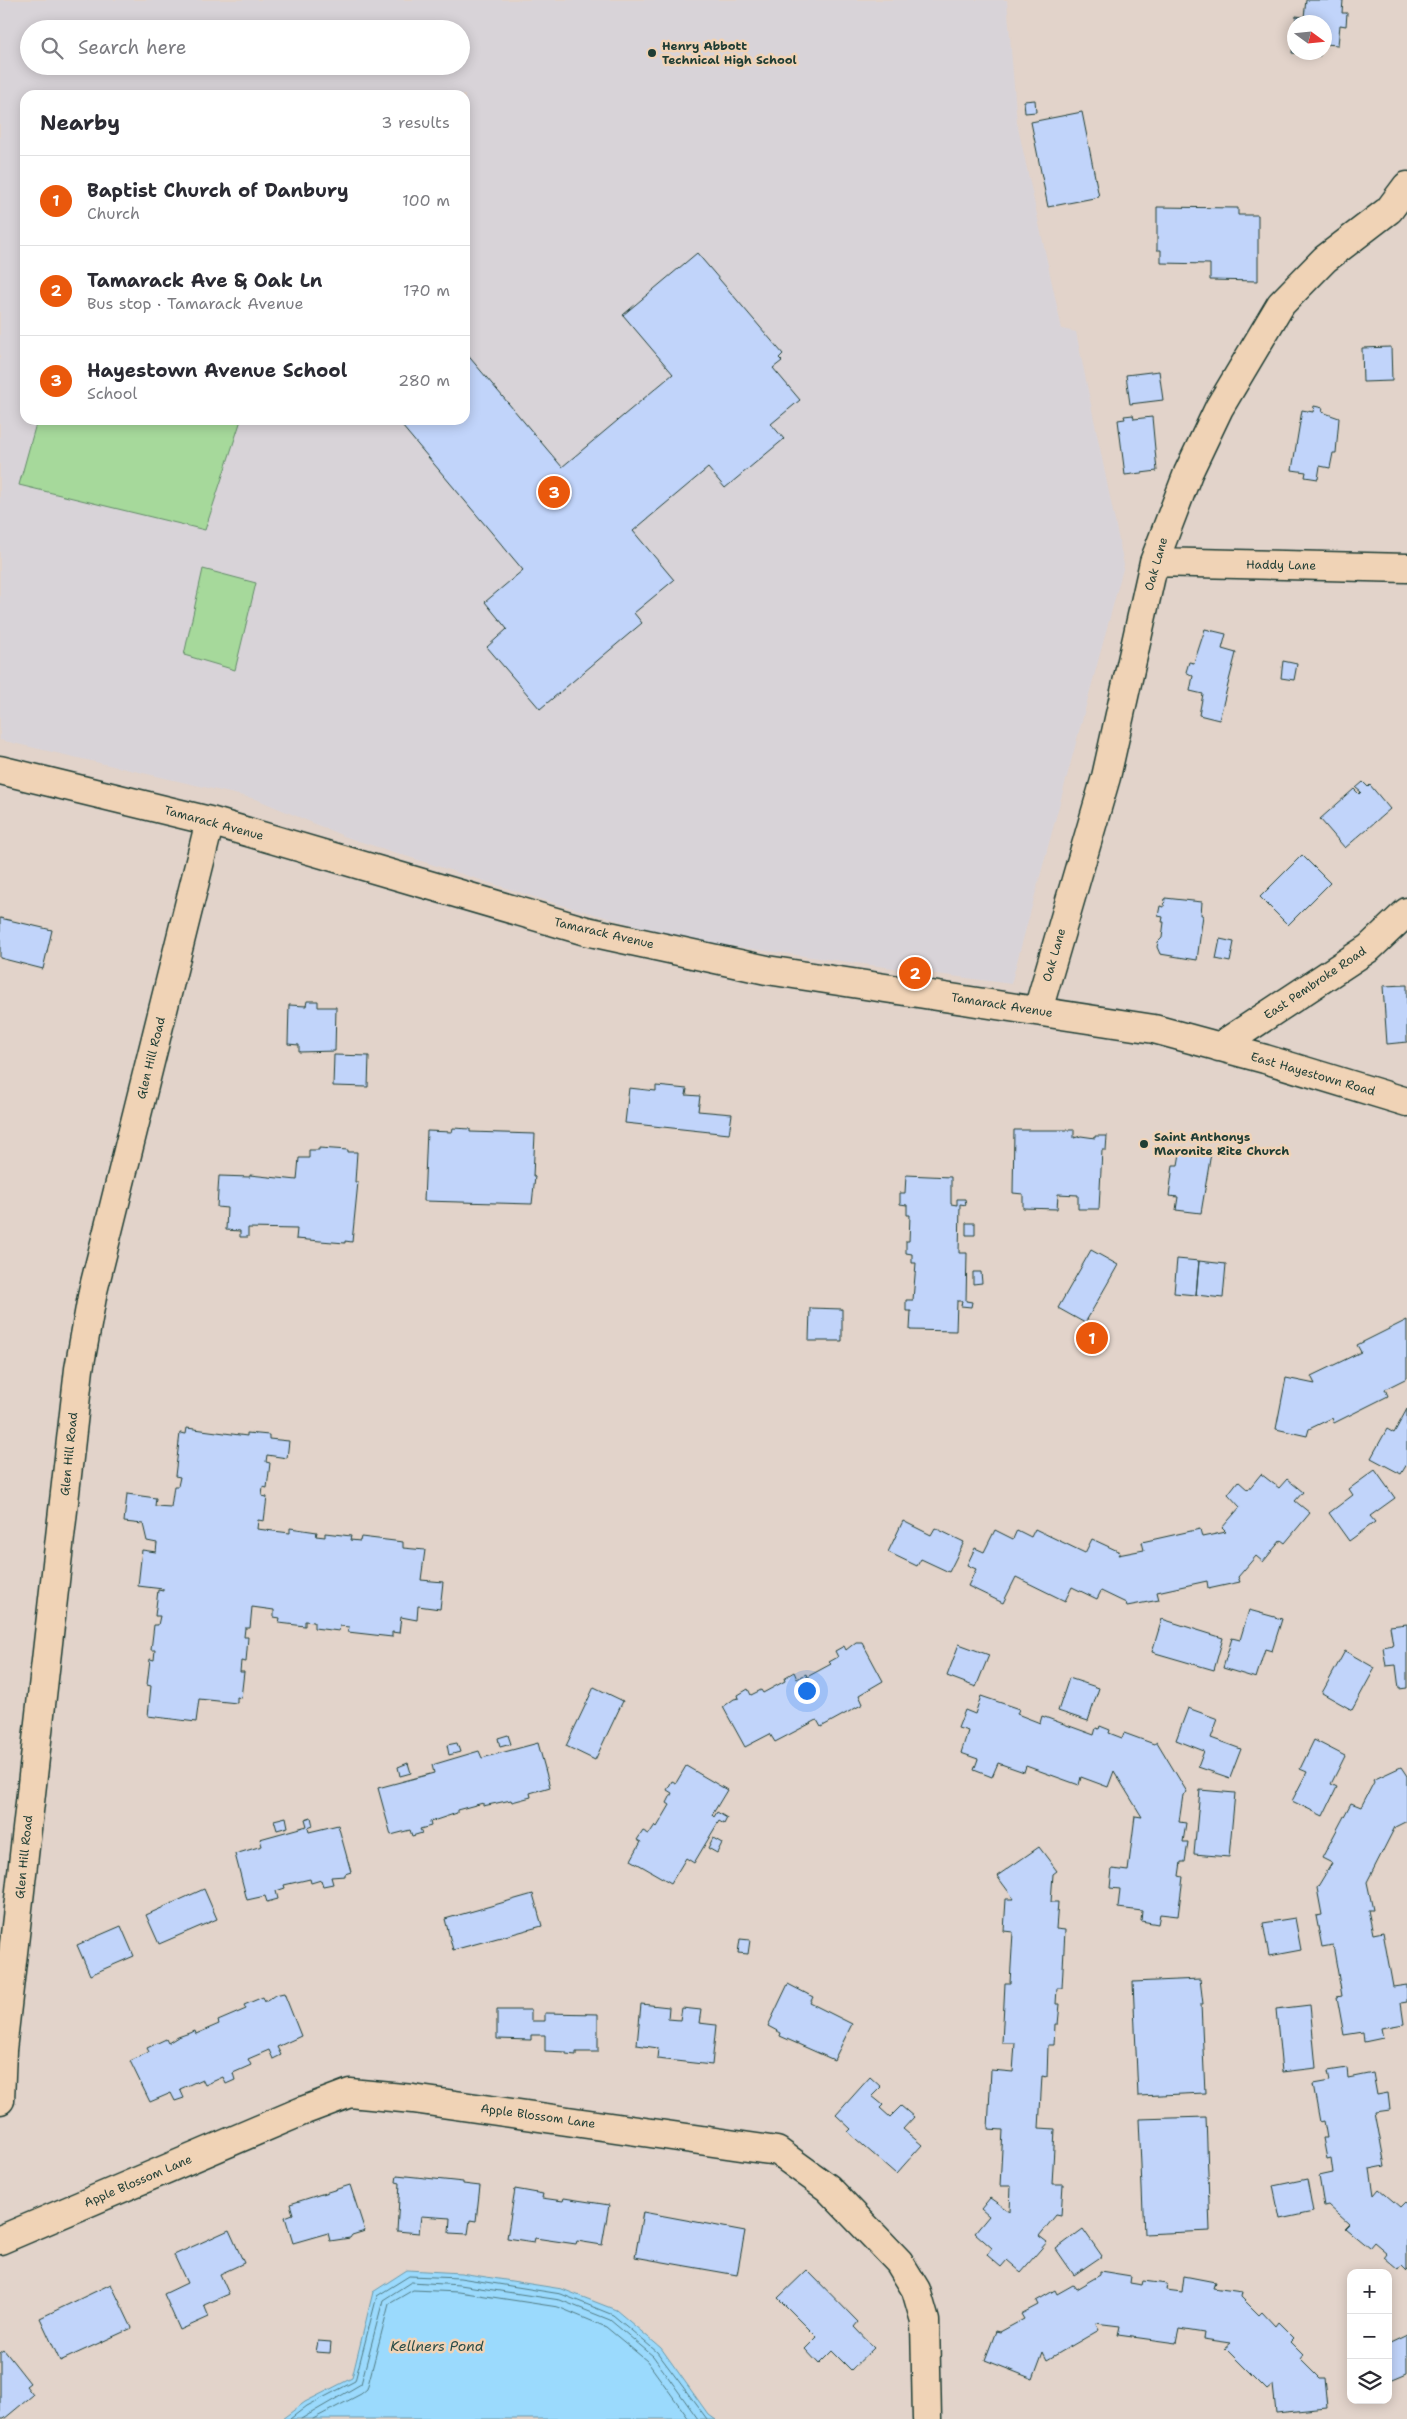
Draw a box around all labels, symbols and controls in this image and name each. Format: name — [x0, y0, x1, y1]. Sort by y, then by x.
north arrow — [1287, 15, 1332, 60]
search box — [20, 20, 470, 75]
icon: search — [38, 34, 66, 62]
text: Search here — [78, 35, 187, 60]
place label: Henry Abbott Technical High School — [662, 38, 797, 68]
marker: Henry Abbott Technical High School — [646, 47, 658, 59]
text: Nearby — [40, 109, 120, 137]
text: 3 results — [381, 112, 450, 133]
text: Baptist Church of Danbury — [87, 178, 349, 203]
text: 1 — [52, 190, 60, 211]
text: 100 m — [402, 190, 450, 211]
text: Church — [87, 203, 140, 224]
text: Tamarack Ave & Oak Ln — [87, 268, 322, 293]
text: 2 — [50, 280, 62, 301]
text: 170 m — [403, 280, 450, 301]
text: Bus stop · Tamarack Avenue — [87, 293, 304, 314]
text: Hayestown Avenue School — [87, 358, 347, 383]
text: 3 — [50, 370, 62, 391]
text: 280 m — [398, 370, 450, 391]
text: School — [87, 383, 137, 404]
pin: 3 — [538, 473, 570, 511]
street label: Oak Lane — [1141, 535, 1171, 593]
street label: Haddy Lane — [1246, 556, 1316, 574]
street label: Tamarack Avenue — [162, 802, 266, 844]
street label: Tamarack Avenue — [552, 914, 656, 952]
street label: Oak Lane — [1039, 926, 1069, 984]
street label: East Pembroke Road — [1261, 943, 1369, 1023]
pin: 2 — [899, 954, 931, 992]
street label: Tamarack Avenue — [950, 989, 1054, 1021]
street label: Glen Hill Road — [133, 1015, 169, 1101]
street label: East Hayestown Road — [1249, 1049, 1377, 1100]
place label: Saint Anthonys Maronite Rite Church — [1154, 1129, 1289, 1159]
marker: Saint Anthonys Maronite Rite Church — [1138, 1138, 1150, 1150]
pin: 1 — [1076, 1319, 1108, 1357]
street label: Glen Hill Road — [57, 1411, 81, 1497]
your location — [794, 1678, 820, 1704]
street label: Glen Hill Road — [12, 1814, 36, 1900]
street label: Apple Blossom Lane — [480, 2100, 597, 2132]
street label: Apple Blossom Lane — [82, 2151, 195, 2211]
map controls — [1347, 2269, 1392, 2404]
button: + — [1347, 2269, 1392, 2314]
button: − — [1347, 2314, 1392, 2359]
water label: Kellners Pond — [390, 2337, 484, 2355]
button: layers — [1347, 2359, 1392, 2404]

